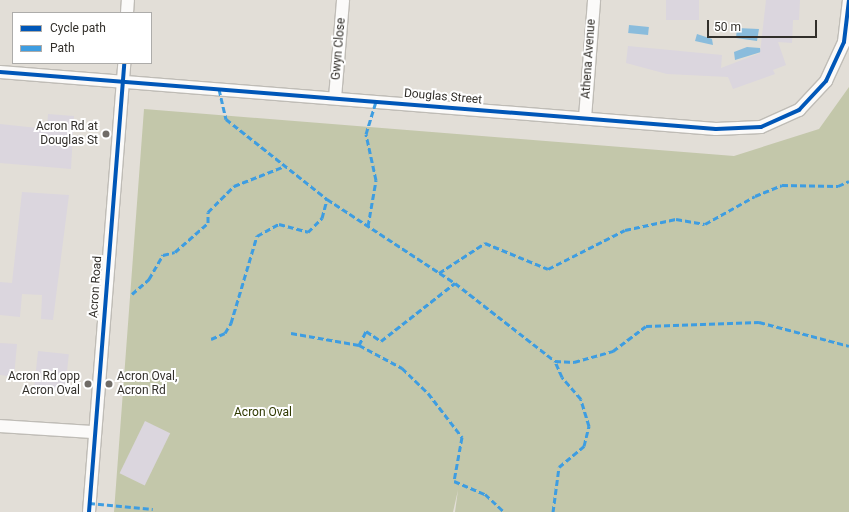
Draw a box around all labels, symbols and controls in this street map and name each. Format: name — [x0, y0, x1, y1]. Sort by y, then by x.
legend — [12, 12, 152, 64]
scale bar — [709, 12, 819, 38]
street label: Gwyn Close — [329, 17, 349, 81]
street label: Athena Avenue — [579, 19, 599, 99]
text: 50 m — [714, 20, 741, 34]
text: Cycle path — [50, 21, 106, 35]
text: Path — [50, 41, 75, 55]
street label: Douglas Street — [403, 86, 483, 108]
place label: Acron Rd at Douglas St — [36, 120, 98, 148]
marker: Acron Rd at Douglas St — [101, 129, 111, 139]
street label: Acron Road — [87, 256, 105, 318]
place label: Acron Rd opp Acron Oval — [8, 370, 80, 398]
place label: Acron Oval, Acron Rd — [117, 370, 177, 398]
marker: Acron Rd opp Acron Oval — [83, 379, 93, 389]
marker: Acron Oval, Acron Rd — [104, 379, 114, 389]
park label: Acron Oval — [234, 406, 292, 420]

